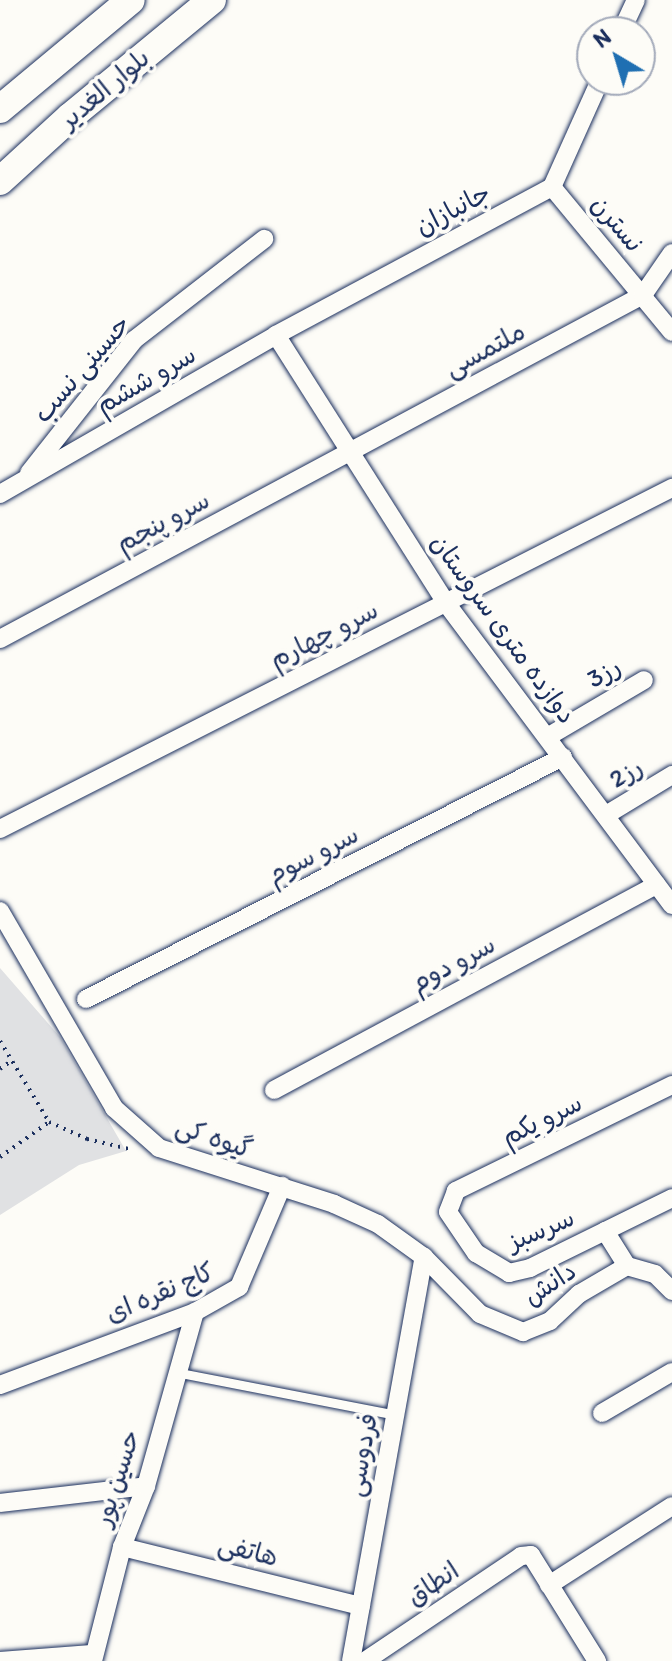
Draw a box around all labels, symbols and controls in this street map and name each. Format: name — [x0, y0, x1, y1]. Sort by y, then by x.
north arrow — [576, 16, 656, 96]
text: N — [588, 23, 616, 53]
street label: بلوار الغدیر — [54, 43, 156, 135]
street label: جانبازان — [410, 177, 496, 243]
street label: نسترن — [584, 189, 650, 259]
street label: حسینی نسب — [27, 309, 137, 429]
street label: ملتمسی — [439, 316, 531, 384]
street label: سرو ششم — [90, 339, 202, 421]
street label: سرو پنجم — [111, 484, 215, 560]
street label: دوازده متری سروستان — [424, 528, 582, 730]
street label: سرو چهارم — [265, 594, 383, 676]
street label: رز3 — [581, 651, 627, 695]
street label: رز2 — [604, 751, 648, 795]
street label: سرو سوم — [262, 819, 364, 891]
street label: سرو دوم — [405, 929, 501, 999]
street label: سرو یکم — [497, 1087, 587, 1153]
street label: گیوه کی — [172, 1110, 256, 1166]
street label: سرسبز — [503, 1202, 579, 1258]
street label: دانش — [518, 1255, 582, 1313]
street label: کاج نقره ای — [101, 1256, 219, 1330]
street label: فردوسی — [339, 1411, 385, 1499]
street label: حسین پور — [87, 1426, 147, 1530]
street label: هاتفی — [215, 1529, 281, 1573]
street label: انطاق — [401, 1555, 465, 1613]

